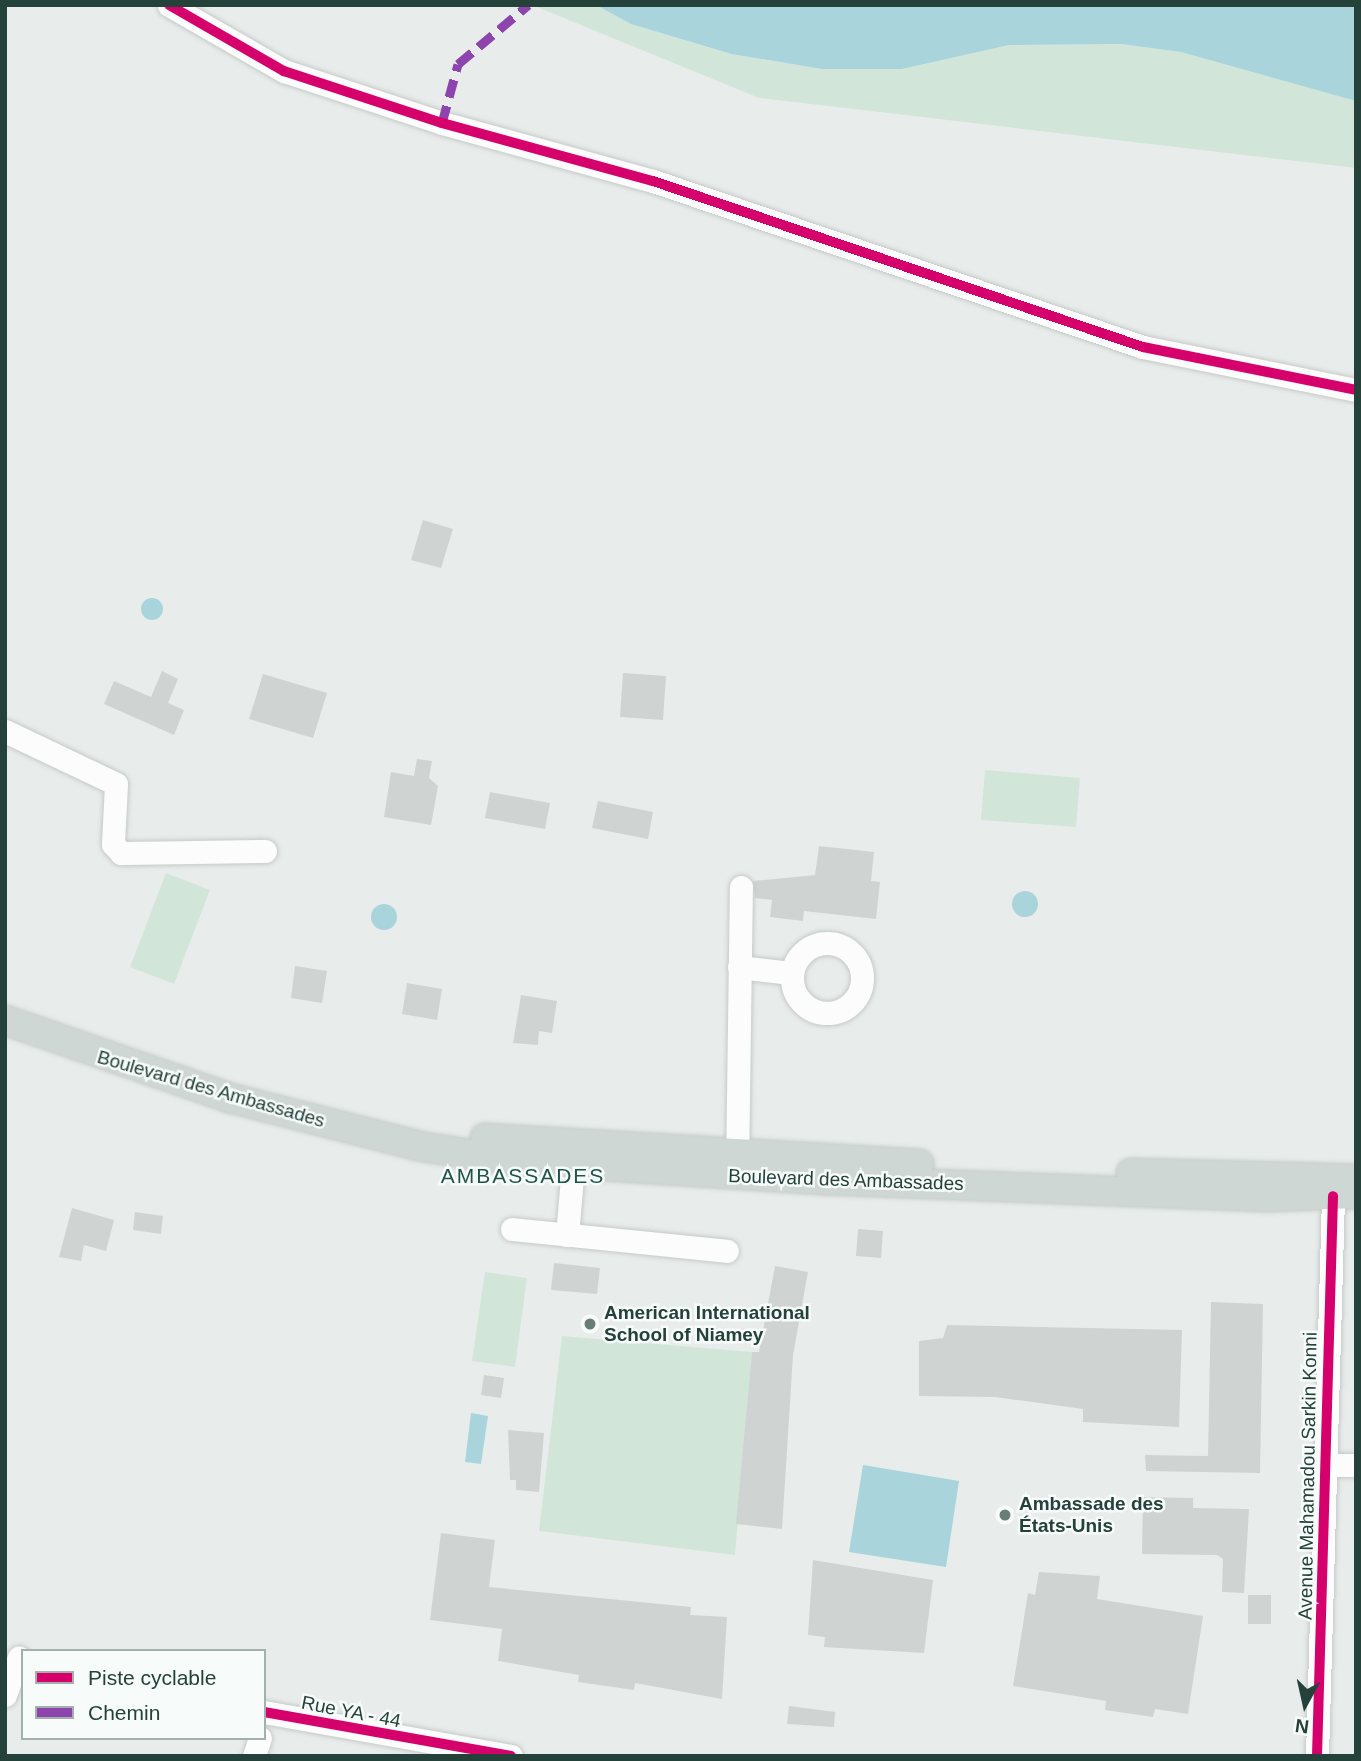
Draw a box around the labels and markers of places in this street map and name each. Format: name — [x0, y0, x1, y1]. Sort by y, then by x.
place label: American International School of Niamey — [604, 1302, 810, 1346]
marker: American International School of Niamey — [582, 1316, 598, 1332]
place label: Ambassade des États-Unis — [1019, 1493, 1164, 1537]
marker: Ambassade des États-Unis — [997, 1507, 1013, 1523]

